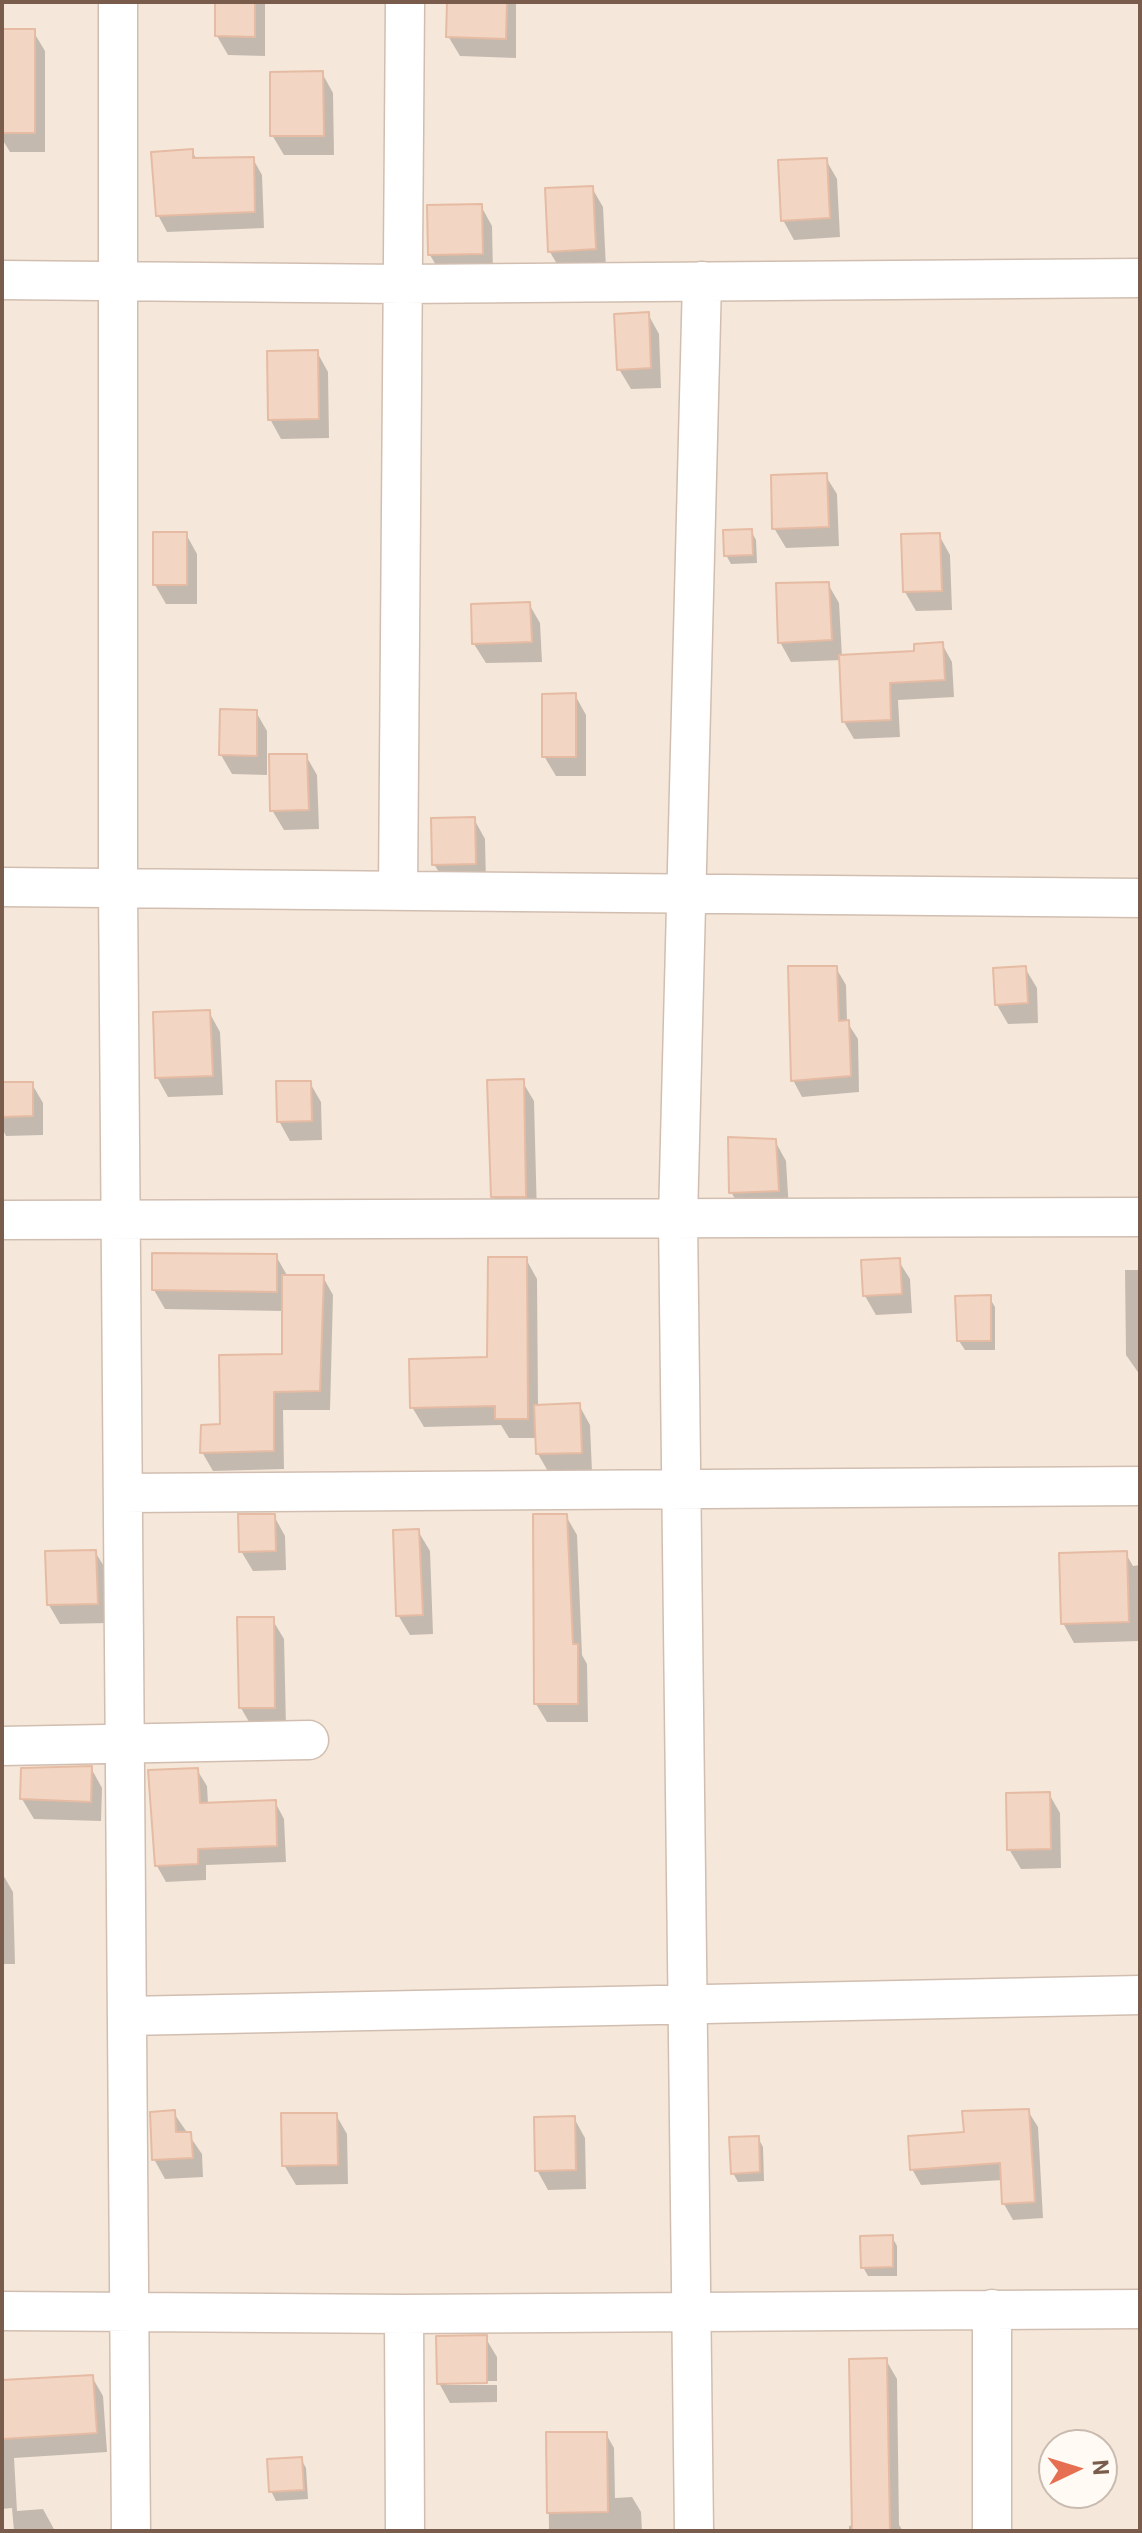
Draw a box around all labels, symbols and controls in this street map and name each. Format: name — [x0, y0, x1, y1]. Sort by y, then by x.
north arrow — [1038, 2429, 1118, 2509]
text: N — [1087, 2459, 1113, 2476]

